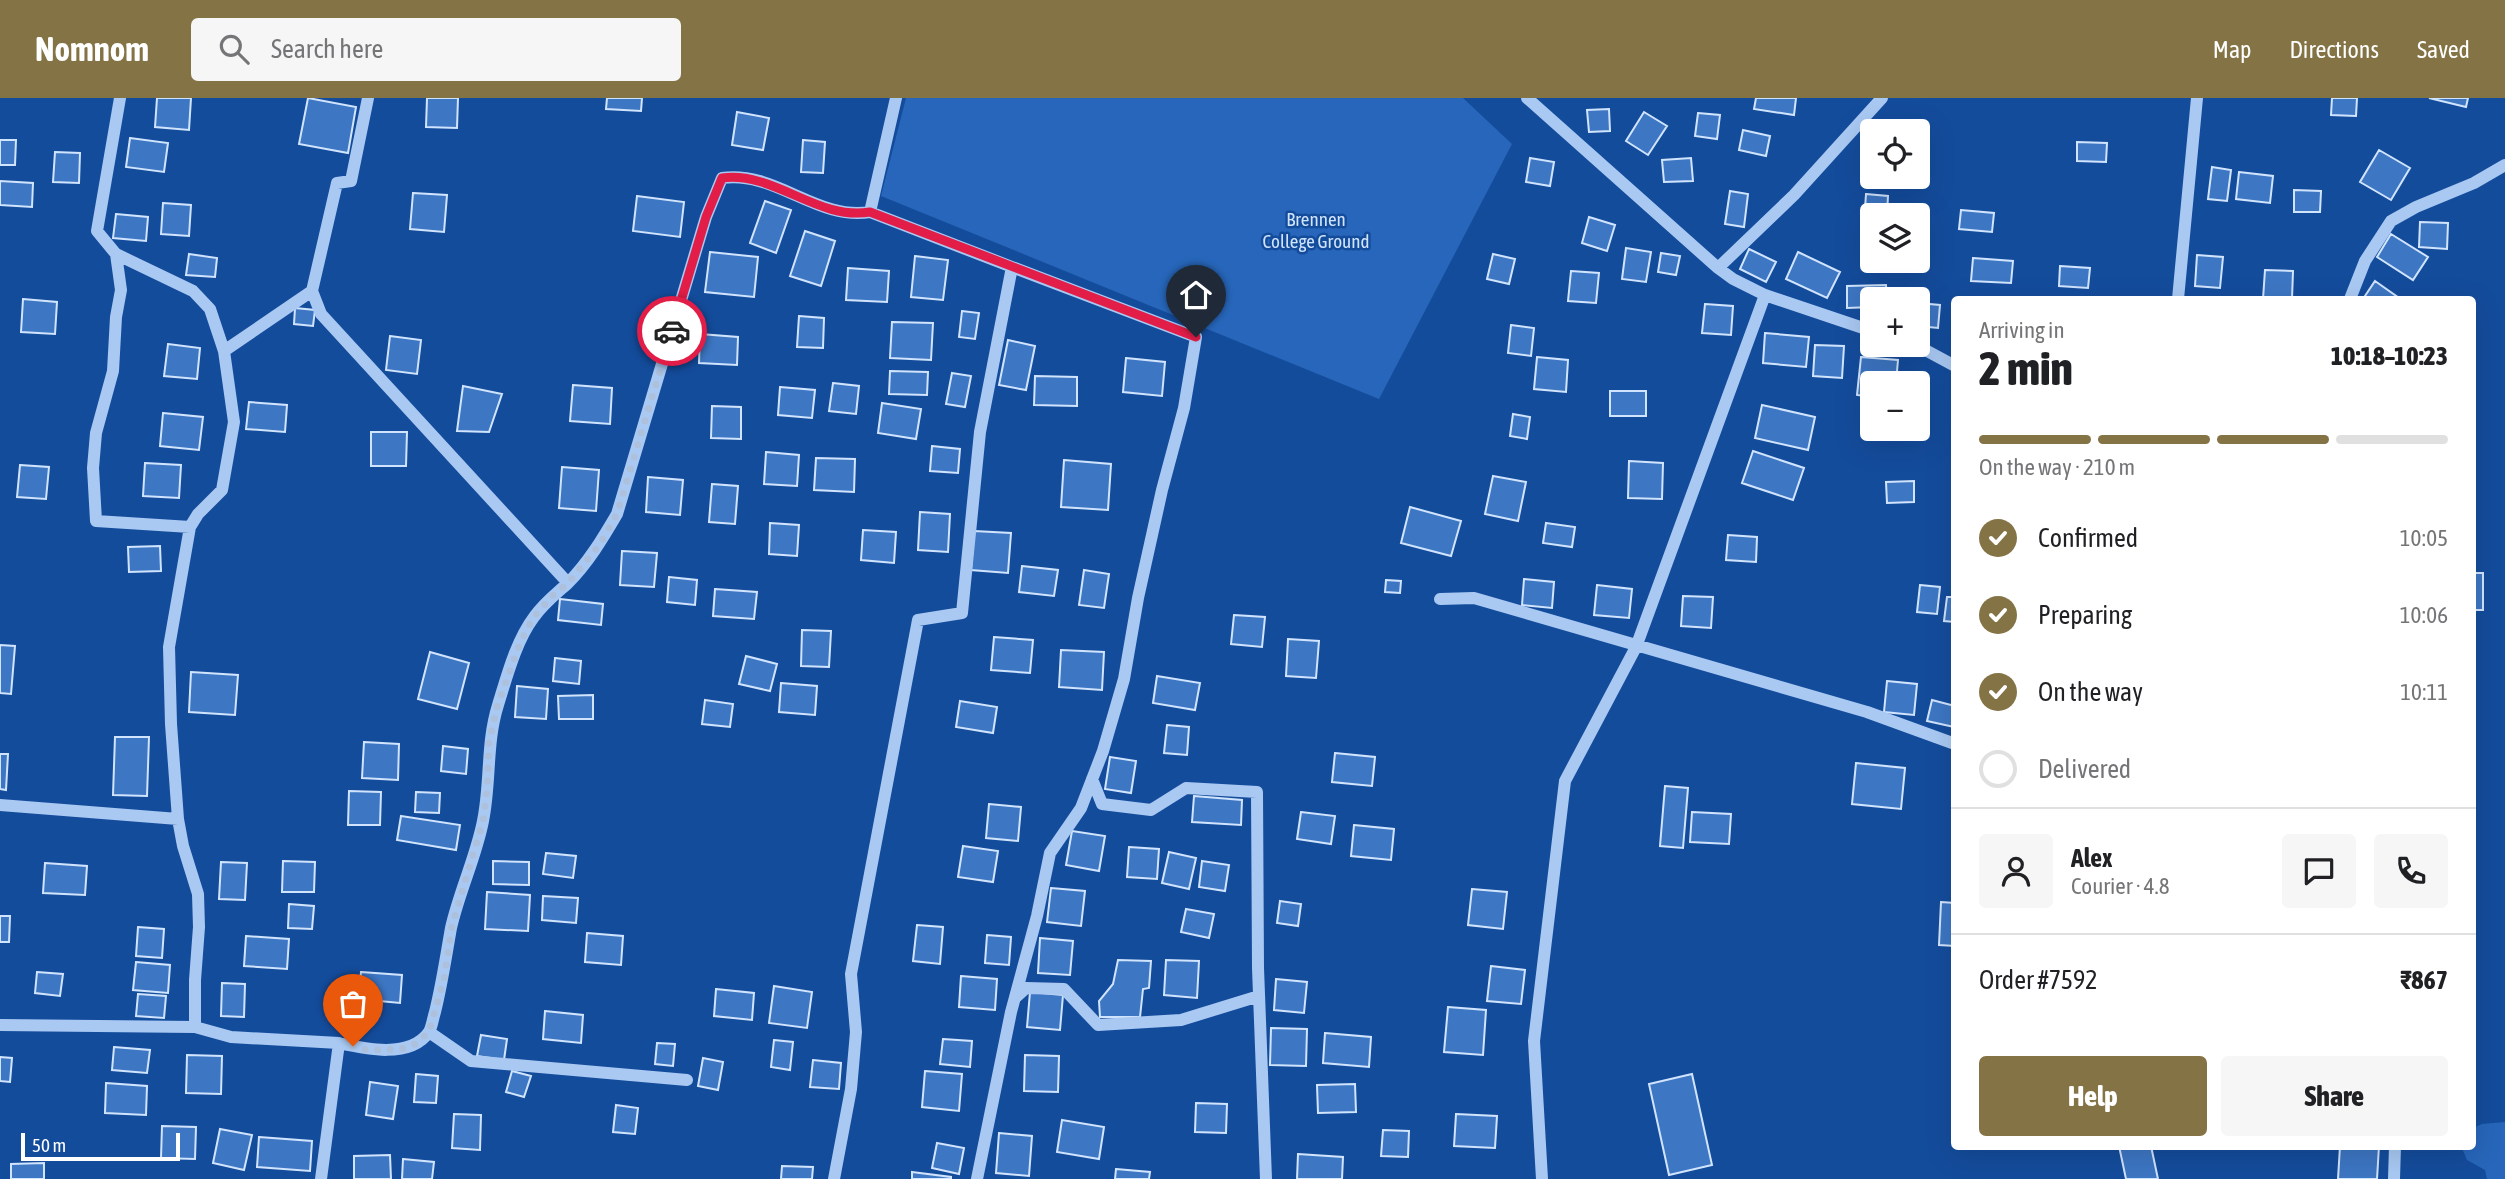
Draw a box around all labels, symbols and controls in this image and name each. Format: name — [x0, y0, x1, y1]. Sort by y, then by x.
search box — [191, 18, 681, 81]
text: Nomnom — [35, 30, 149, 68]
icon: search — [215, 30, 253, 68]
text: Search here — [271, 34, 383, 64]
text: Map — [2213, 36, 2251, 63]
text: Directions — [2289, 36, 2379, 63]
text: Saved — [2417, 36, 2470, 63]
map controls — [1860, 119, 1930, 441]
button: locate — [1860, 119, 1930, 189]
button: layers — [1860, 203, 1930, 273]
park label: Brennen College Ground — [1262, 208, 1370, 252]
pin — [1166, 265, 1226, 337]
icon: home — [1177, 276, 1215, 314]
button: + — [1860, 287, 1930, 357]
courier — [637, 296, 707, 366]
icon: car — [653, 312, 691, 350]
text: Arriving in — [1979, 317, 2065, 343]
text: 10:18–10:23 — [2331, 341, 2448, 371]
text: 2 min — [1979, 342, 2073, 395]
button: − — [1860, 371, 1930, 441]
text: On the way · 210 m — [1979, 454, 2135, 480]
icon: check — [1979, 519, 2017, 557]
text: Confirmed — [2038, 523, 2138, 553]
text: 10:05 — [2400, 525, 2448, 551]
icon: check — [1979, 596, 2017, 634]
text: Preparing — [2038, 600, 2132, 630]
text: 10:06 — [2400, 602, 2448, 628]
icon: check — [1979, 673, 2017, 711]
text: On the way — [2038, 677, 2143, 707]
text: 10:11 — [2400, 679, 2448, 705]
text: Delivered — [2038, 754, 2131, 784]
button: person — [1979, 834, 2053, 908]
button: chat — [2282, 834, 2356, 908]
button: phone — [2374, 834, 2448, 908]
text: Alex — [2071, 843, 2112, 873]
text: Courier · 4.8 — [2071, 873, 2170, 899]
text: Order #7592 — [1979, 965, 2098, 995]
text: ₹867 — [2400, 965, 2448, 995]
pin — [323, 974, 383, 1046]
icon: bag — [334, 985, 372, 1023]
button: Help — [1979, 1056, 2207, 1136]
button: Share — [2221, 1056, 2448, 1136]
scale bar — [21, 1130, 180, 1162]
text: 50 m — [32, 1134, 66, 1156]

